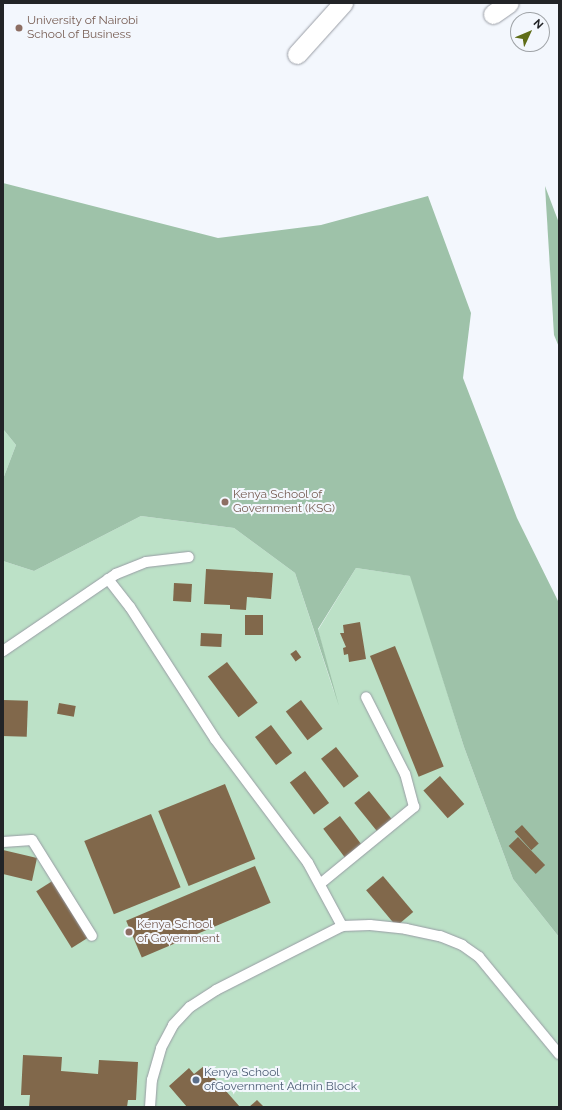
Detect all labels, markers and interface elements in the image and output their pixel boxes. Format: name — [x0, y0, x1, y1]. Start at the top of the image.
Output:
north arrow — [510, 12, 550, 52]
place label: University of Nairobi School of Business — [27, 14, 139, 42]
text: N — [531, 16, 546, 32]
marker: University of Nairobi School of Business — [14, 23, 24, 33]
place label: Kenya School of Government (KSG) — [233, 488, 335, 516]
marker: Kenya School of Government (KSG) — [220, 497, 230, 507]
place label: Kenya School of Government — [137, 918, 220, 946]
marker: Kenya School of Government — [124, 927, 134, 937]
place label: Kenya School ofGovernment Admin Block — [204, 1066, 357, 1094]
marker: Kenya School ofGovernment Admin Block — [191, 1075, 201, 1085]

